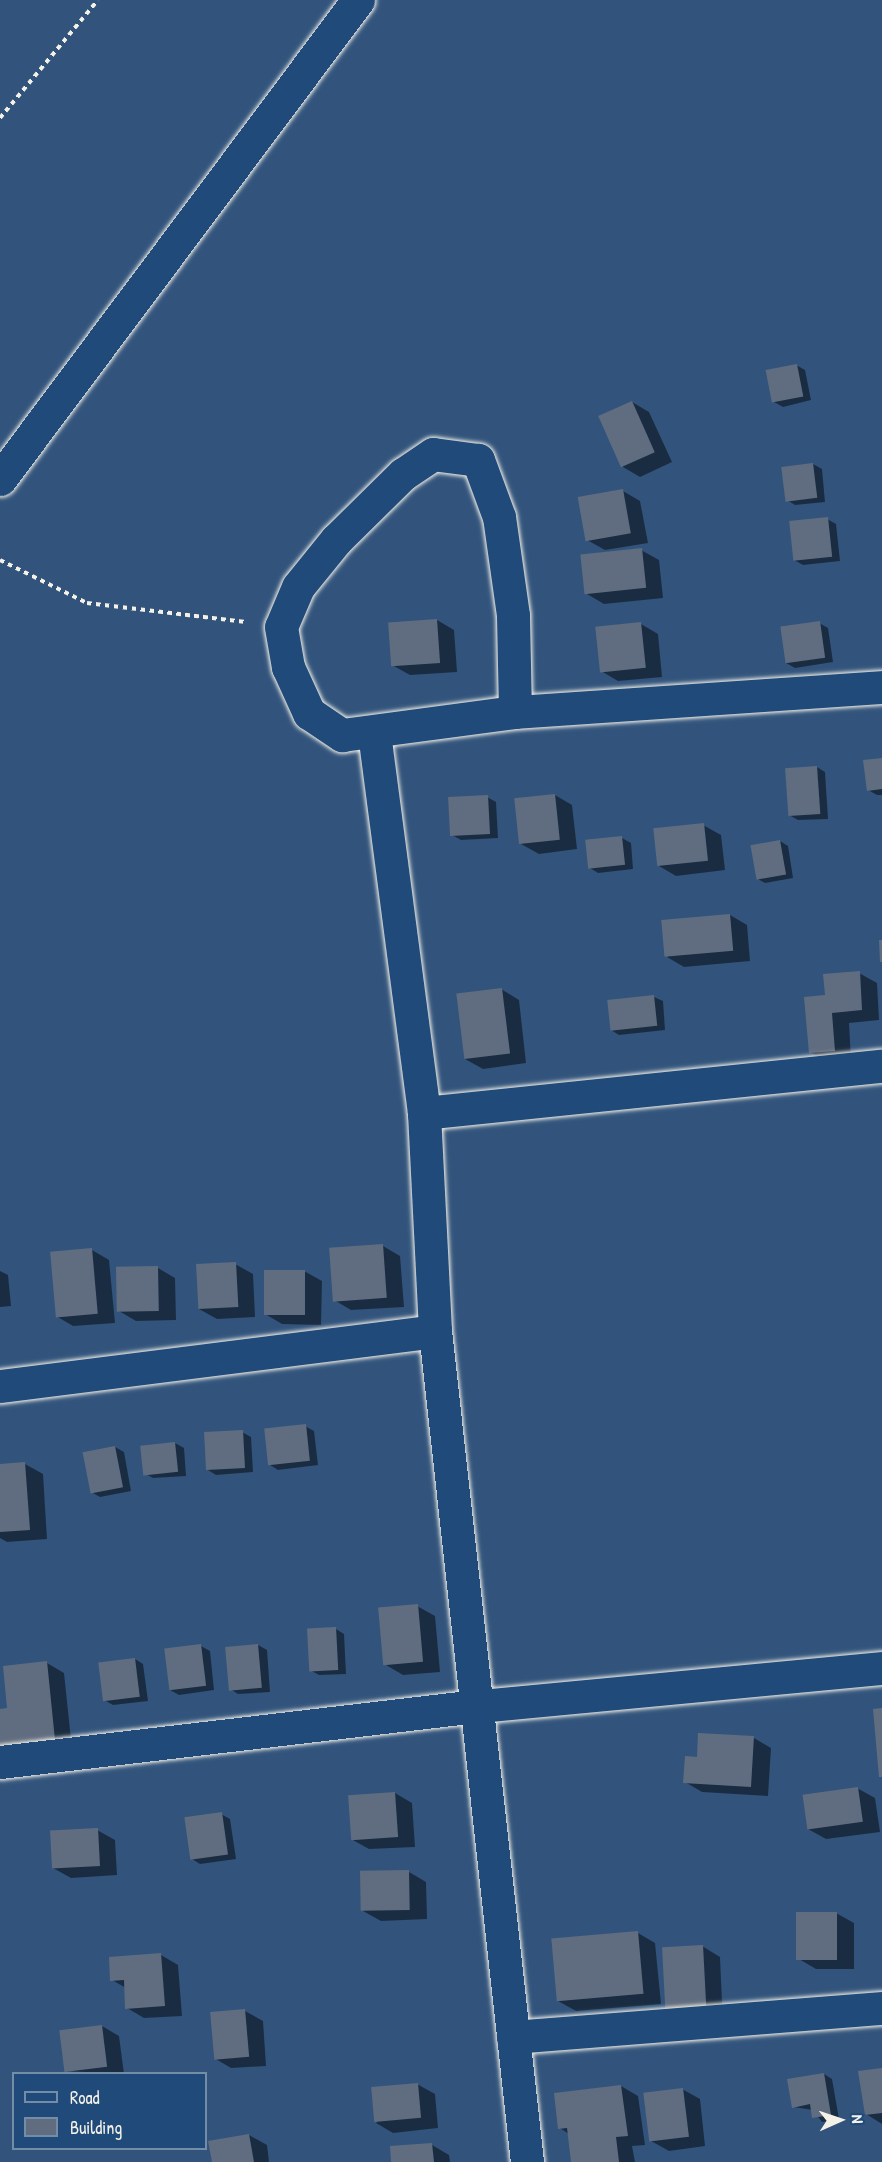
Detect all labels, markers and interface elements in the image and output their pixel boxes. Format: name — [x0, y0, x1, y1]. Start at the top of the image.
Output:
legend — [12, 2072, 207, 2150]
text: Road — [70, 2085, 100, 2110]
north arrow — [810, 2090, 870, 2150]
text: N — [847, 2114, 869, 2124]
text: Building — [70, 2115, 122, 2140]

